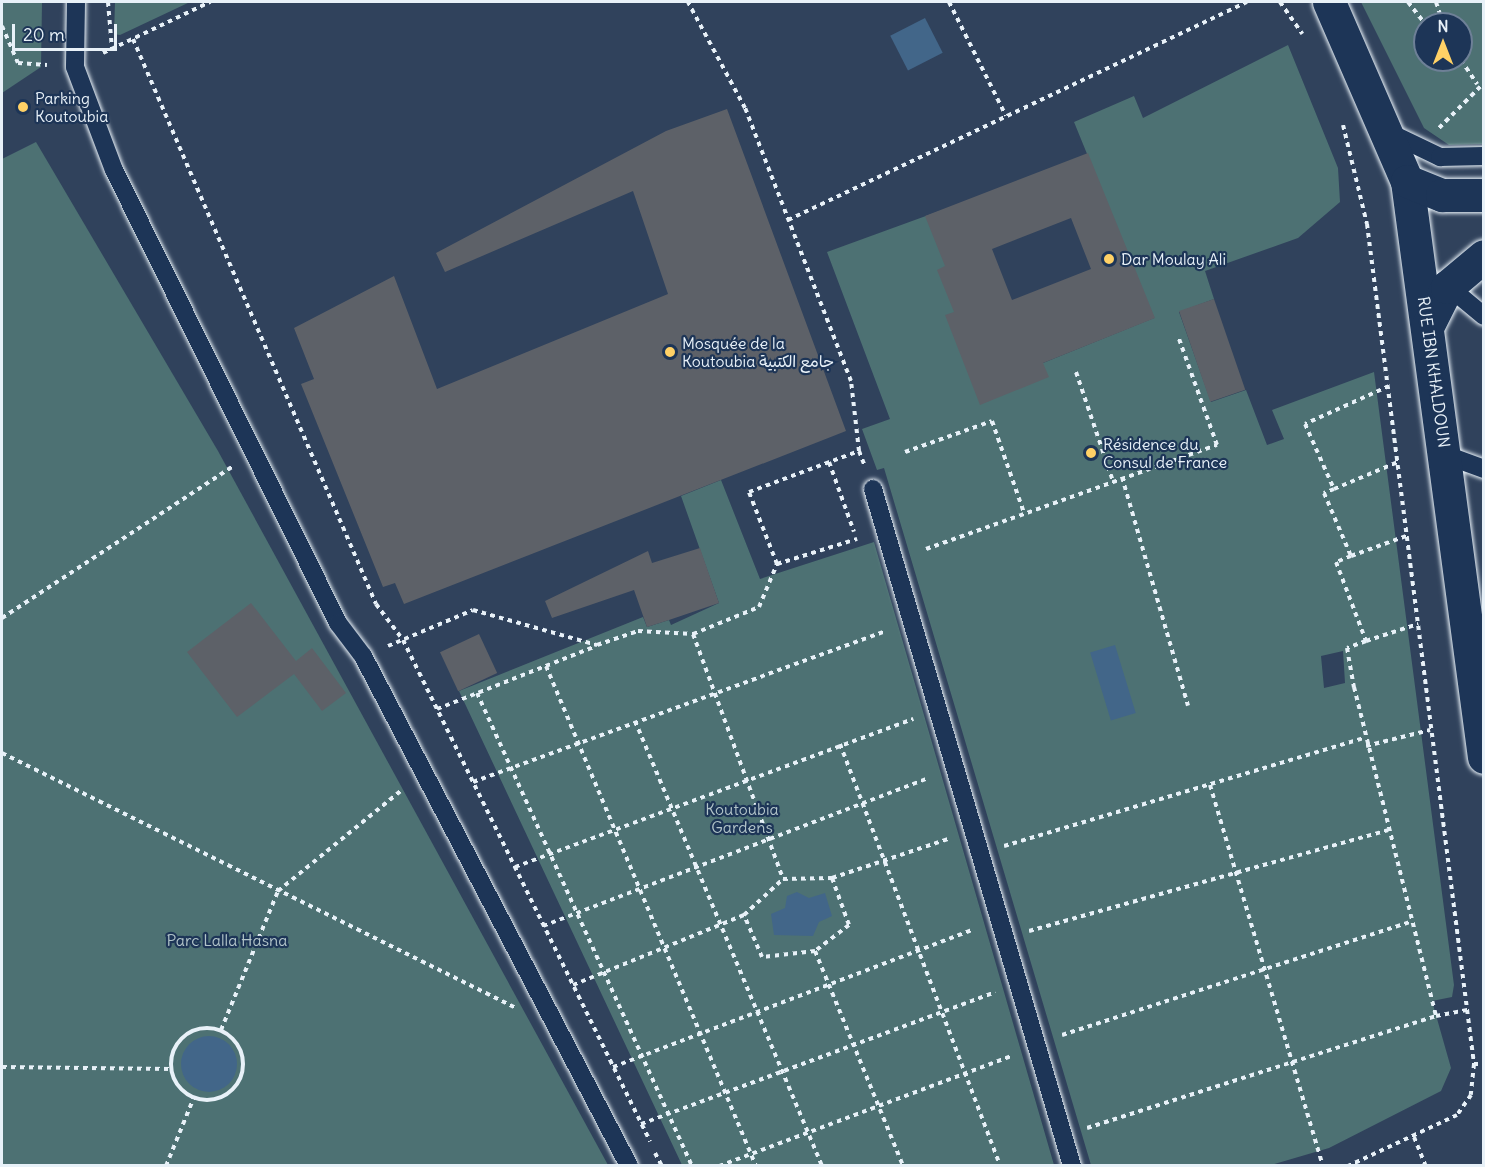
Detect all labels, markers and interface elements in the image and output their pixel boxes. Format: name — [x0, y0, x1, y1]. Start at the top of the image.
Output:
scale bar — [15, 12, 120, 50]
north arrow — [1413, 12, 1473, 72]
text: N — [1437, 16, 1449, 36]
text: 20 m — [23, 23, 65, 46]
place label: Parking Koutoubia — [35, 88, 108, 126]
marker: Parking Koutoubia — [16, 100, 30, 114]
place label: Dar Moulay Ali — [1121, 249, 1226, 269]
marker: Dar Moulay Ali — [1102, 252, 1116, 266]
street label: RUE IBN KHALDOUN — [1414, 295, 1454, 449]
place label: Mosquée de la Koutoubia جامع الكتبية — [682, 333, 834, 371]
marker: Mosquée de la Koutoubia جامع الكتبية — [663, 345, 677, 359]
place label: Résidence du Consul de France — [1103, 434, 1227, 472]
marker: Résidence du Consul de France — [1084, 446, 1098, 460]
park label: Koutoubia Gardens — [705, 799, 779, 837]
park label: Parc Lalla Hasna — [167, 930, 287, 950]

